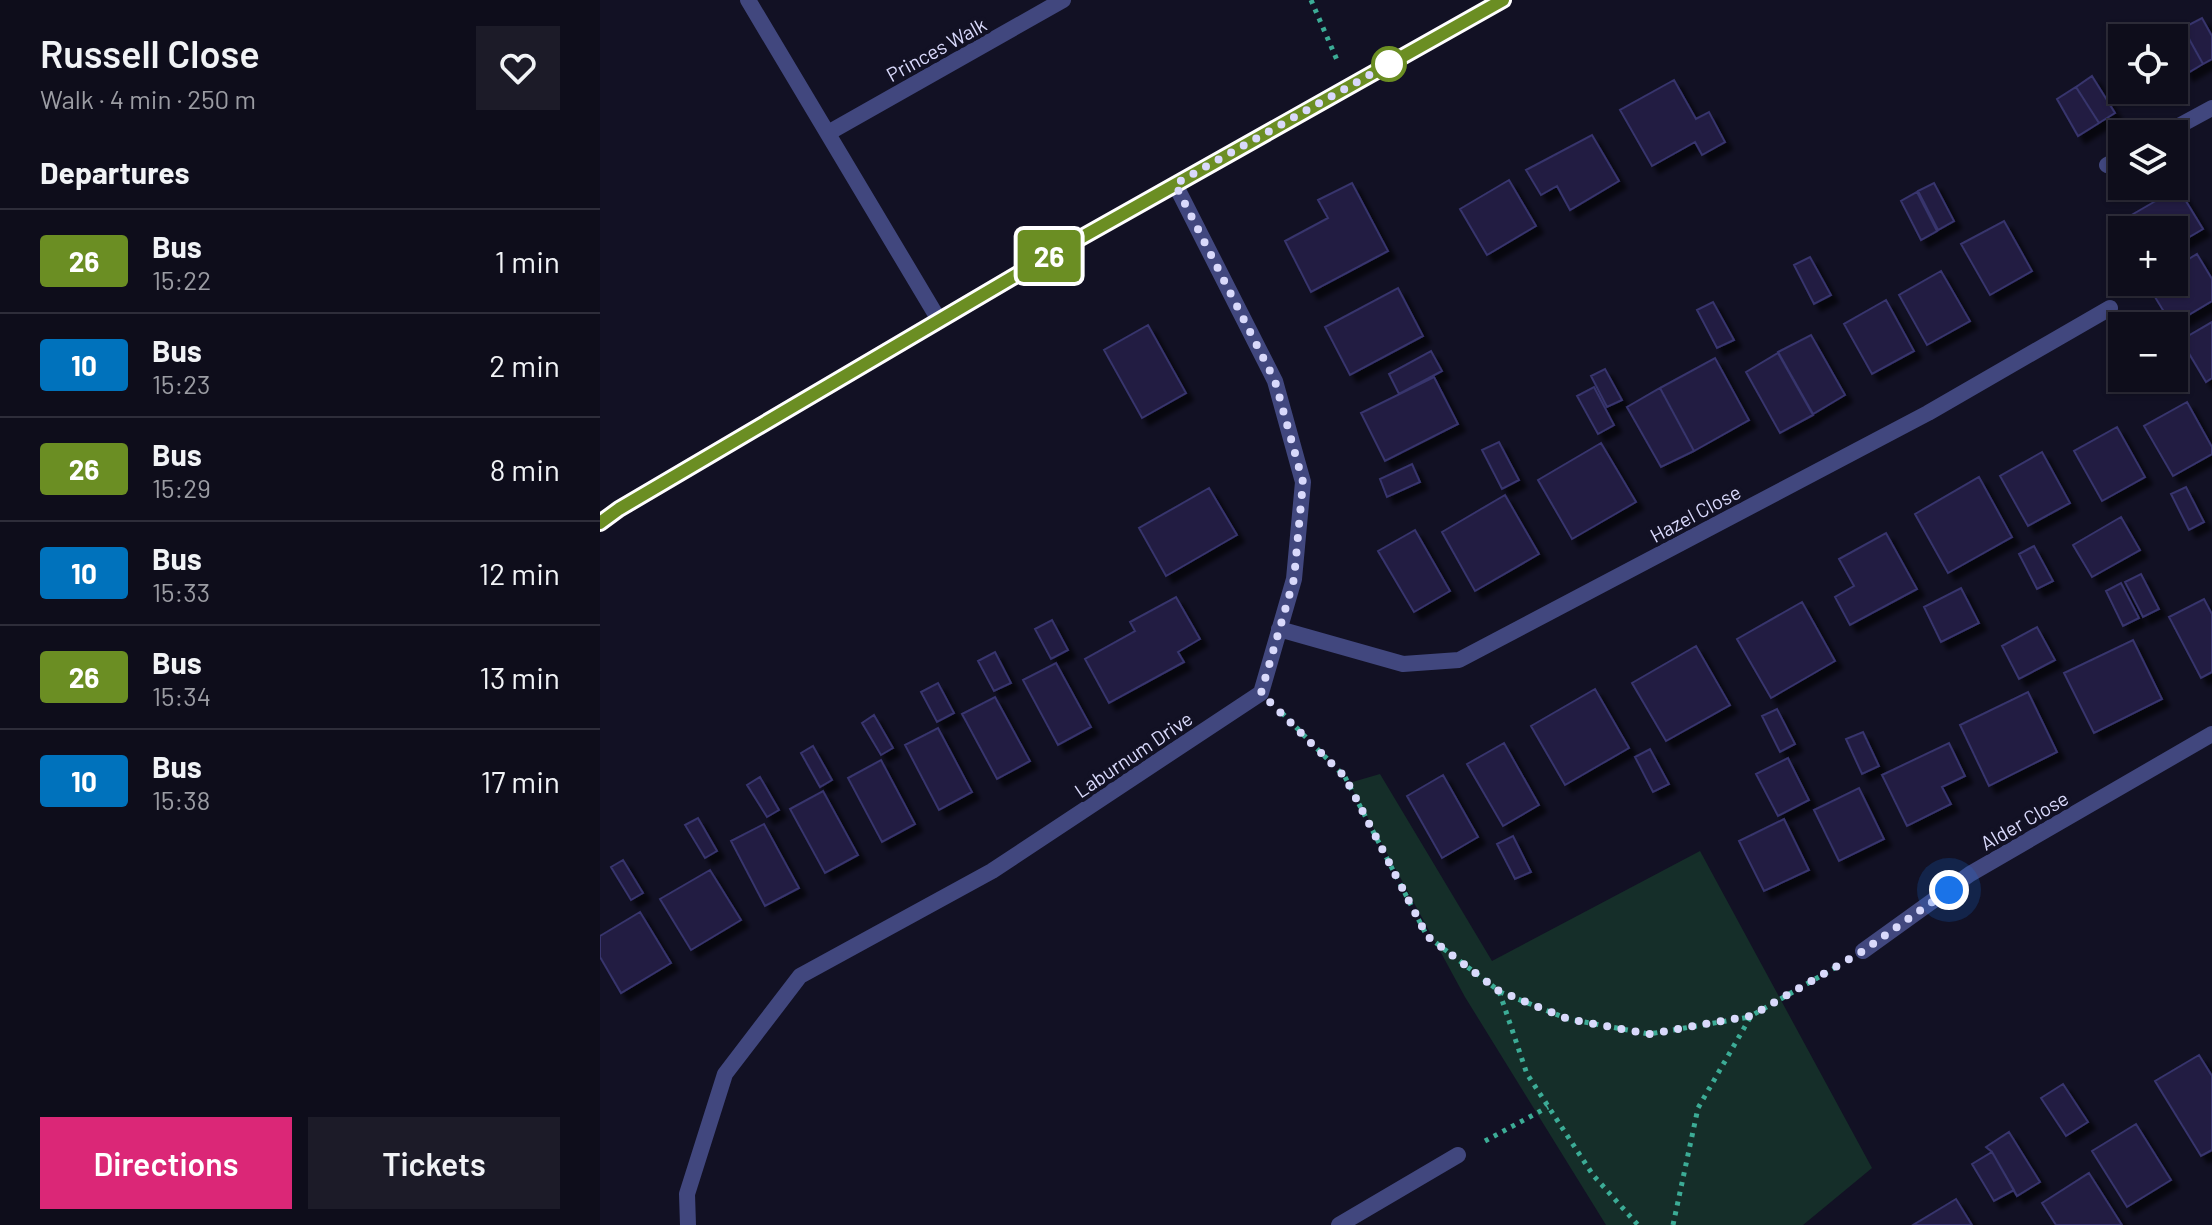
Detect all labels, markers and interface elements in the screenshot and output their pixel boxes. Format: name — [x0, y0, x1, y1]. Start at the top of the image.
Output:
street label: Princes Walk — [882, 12, 990, 86]
map controls — [2108, 24, 2188, 392]
button: locate — [2108, 24, 2188, 104]
button: heart — [476, 26, 560, 110]
text: Russell Close — [40, 30, 260, 76]
unlabelled marker — [1372, 47, 1406, 81]
text: Walk · 4 min · 250 m — [40, 83, 256, 114]
button: layers — [2108, 120, 2188, 200]
text: Departures — [40, 154, 190, 190]
button: + — [2108, 216, 2188, 296]
text: Bus — [152, 228, 202, 264]
line badge: 26 — [1013, 230, 1085, 282]
text: 26 — [1034, 239, 1064, 273]
text: 1 min — [495, 243, 560, 279]
text: 26 — [69, 244, 99, 278]
text: 15:22 — [152, 264, 211, 295]
button: − — [2108, 312, 2188, 392]
text: Bus — [152, 332, 202, 368]
text: 2 min — [489, 347, 560, 383]
text: 10 — [71, 348, 97, 382]
text: 15:23 — [152, 368, 210, 399]
text: Bus — [152, 436, 202, 472]
text: 8 min — [490, 451, 560, 487]
text: 26 — [69, 452, 99, 486]
text: 15:29 — [152, 472, 211, 503]
street label: Hazel Close — [1645, 479, 1745, 547]
text: Bus — [152, 540, 202, 576]
text: 12 min — [479, 555, 560, 591]
text: 10 — [71, 556, 97, 590]
text: 15:33 — [152, 576, 210, 607]
text: Bus — [152, 644, 202, 680]
text: 13 min — [479, 659, 560, 695]
text: 26 — [69, 660, 99, 694]
text: 15:34 — [152, 680, 211, 711]
street label: Laburnum Drive — [1069, 706, 1197, 802]
text: Bus — [152, 748, 202, 784]
text: 17 min — [481, 763, 560, 799]
text: 10 — [71, 764, 97, 798]
text: 15:38 — [152, 784, 210, 815]
street label: Alder Close — [1976, 785, 2072, 855]
your location — [1929, 870, 1969, 910]
button: Directions — [40, 1117, 292, 1209]
button: Tickets — [308, 1117, 560, 1209]

